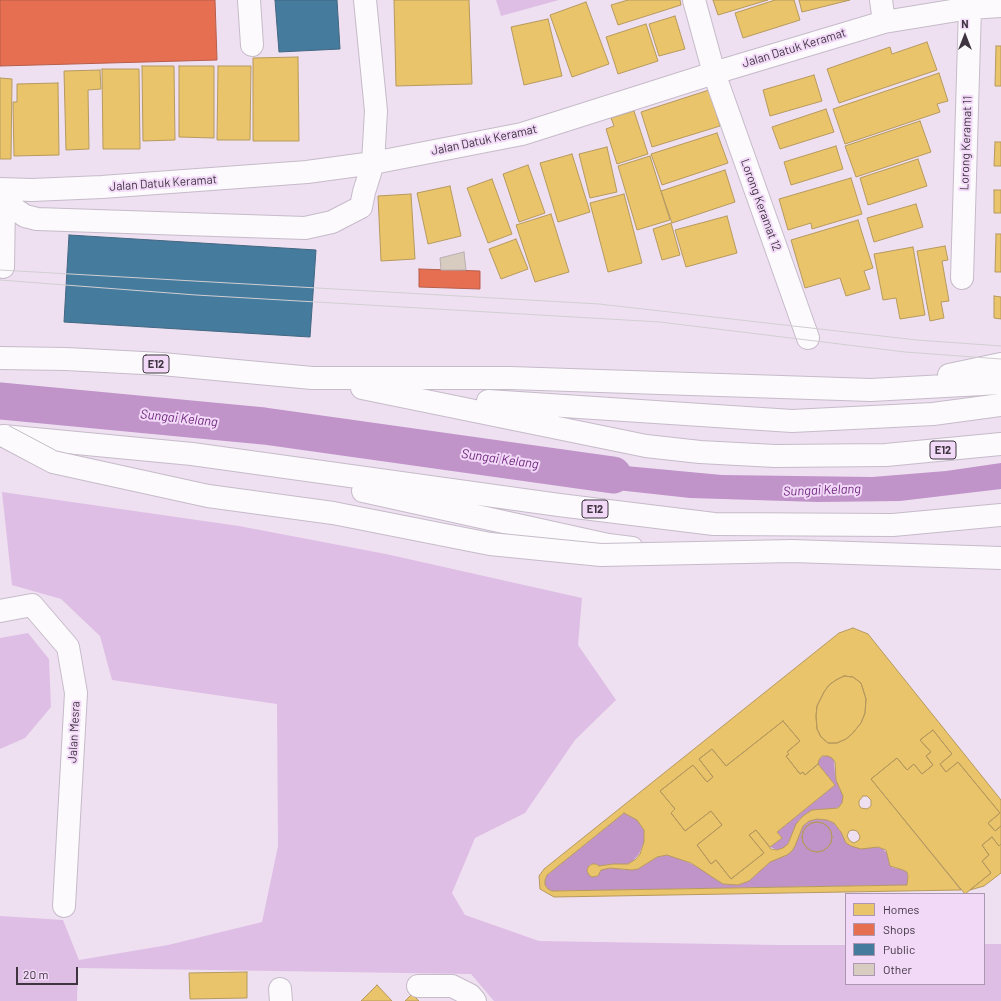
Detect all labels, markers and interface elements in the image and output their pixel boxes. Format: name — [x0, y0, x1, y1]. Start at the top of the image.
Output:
north arrow — [945, 16, 985, 56]
text: N — [961, 17, 969, 30]
street label: Jalan Datuk Keramat — [740, 25, 848, 71]
street label: Lorong Keramat 11 — [957, 95, 975, 191]
street label: Jalan Datuk Keramat — [430, 122, 538, 158]
street label: Lorong Keramat 12 — [738, 157, 784, 253]
street label: Jalan Datuk Keramat — [109, 172, 217, 194]
road number: E12 — [143, 355, 169, 373]
water label: Sungai Kelang — [139, 406, 219, 430]
road number: E12 — [930, 441, 956, 459]
water label: Sungai Kelang — [460, 446, 540, 472]
water label: Sungai Kelang — [783, 481, 861, 499]
road number: E12 — [582, 500, 608, 518]
street label: Jalan Mesra — [65, 701, 83, 763]
legend — [845, 893, 985, 985]
text: Homes — [883, 902, 919, 916]
text: Shops — [883, 922, 915, 936]
text: Public — [883, 942, 915, 956]
scale bar — [18, 959, 80, 985]
text: Other — [883, 962, 912, 976]
text: 20 m — [23, 967, 49, 981]

